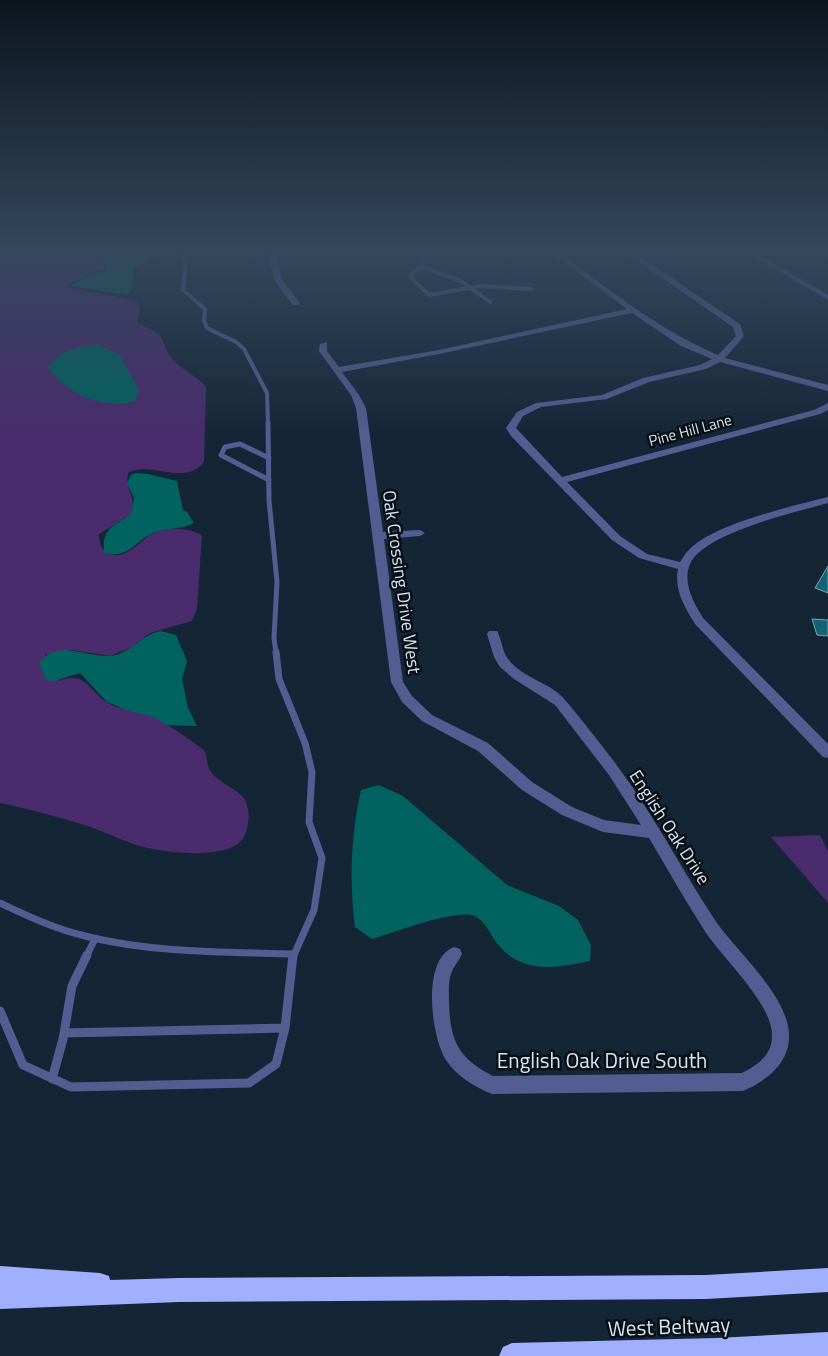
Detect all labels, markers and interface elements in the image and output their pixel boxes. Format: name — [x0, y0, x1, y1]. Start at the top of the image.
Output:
street label: Pine Hill Lane — [646, 408, 734, 452]
street label: Oak Crossing Drive West — [376, 489, 428, 676]
street label: English Oak Drive — [623, 764, 717, 890]
street label: English Oak Drive South — [497, 1044, 707, 1076]
street label: West Beltway — [607, 1308, 731, 1344]

